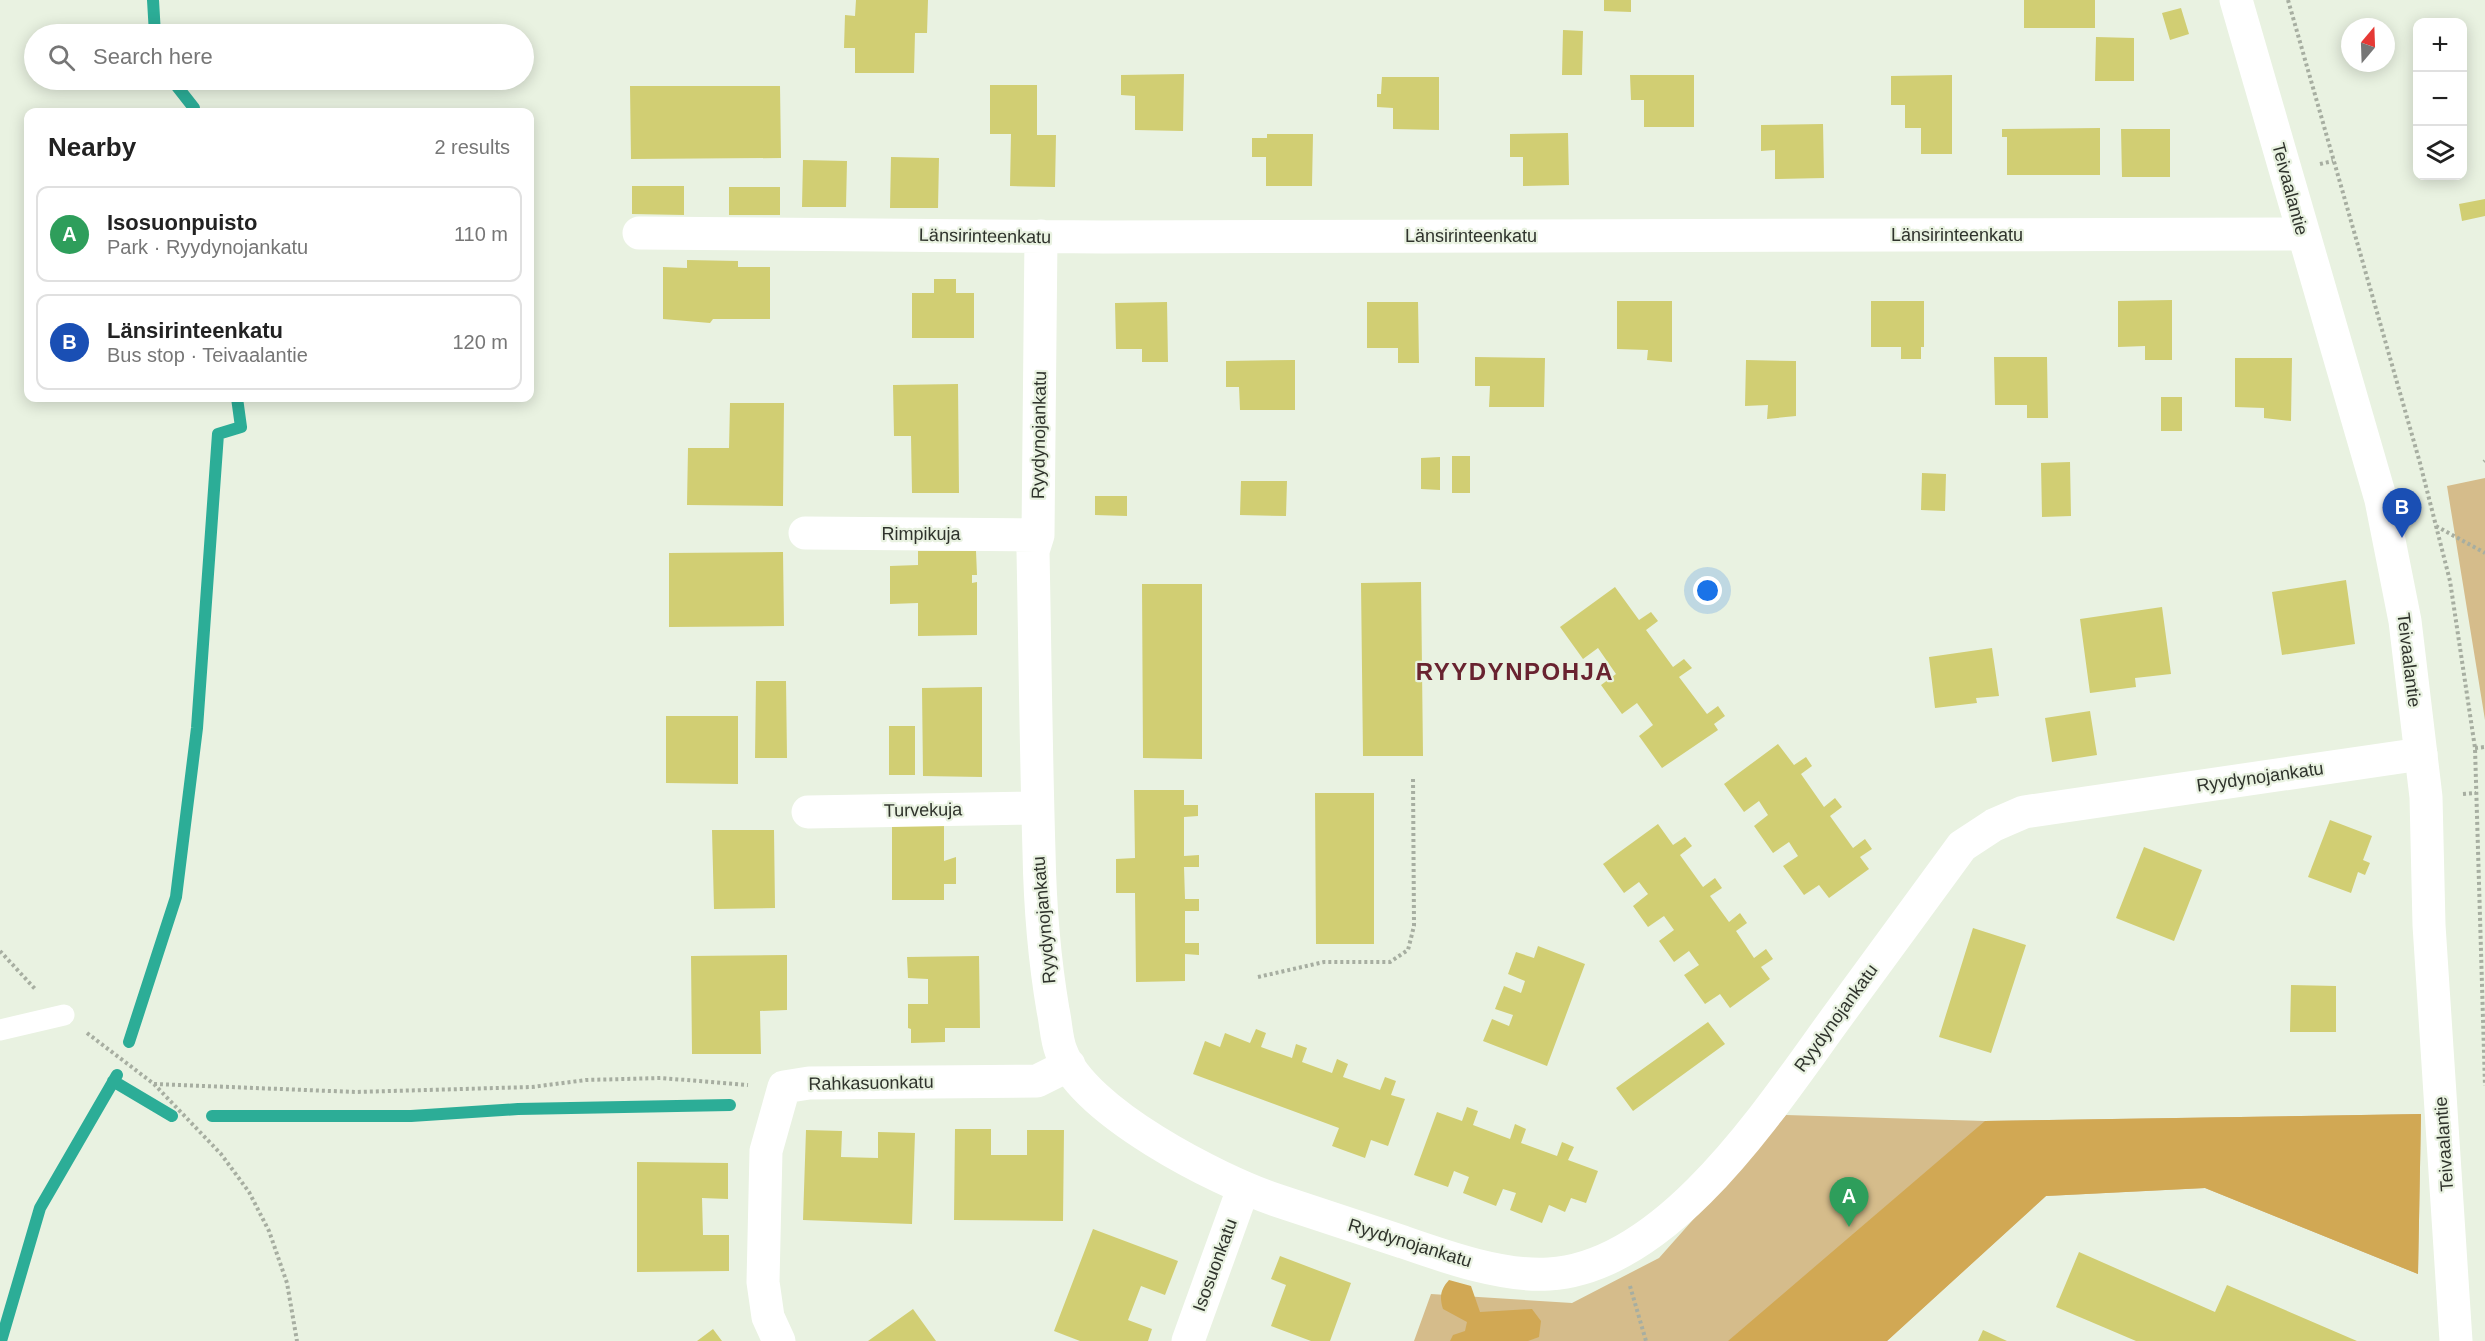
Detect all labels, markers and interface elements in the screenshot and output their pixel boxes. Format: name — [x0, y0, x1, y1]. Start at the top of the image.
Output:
north arrow — [2341, 18, 2395, 72]
map controls — [2413, 18, 2467, 180]
button: + — [2413, 18, 2467, 72]
search box — [24, 24, 534, 90]
icon: search — [45, 41, 78, 74]
text: Search here — [93, 44, 213, 69]
button: − — [2413, 72, 2467, 126]
button: layers — [2413, 126, 2467, 180]
text: Nearby — [48, 132, 136, 162]
text: 2 results — [434, 136, 510, 158]
street label: Teivaalantie — [2268, 141, 2312, 237]
text: Isosuonpuisto — [107, 210, 257, 235]
text: A — [62, 223, 77, 245]
text: 110 m — [454, 223, 508, 245]
street label: Länsirinteenkatu — [919, 225, 1051, 247]
street label: Länsirinteenkatu — [1891, 225, 2023, 245]
street label: Länsirinteenkatu — [1405, 226, 1537, 246]
text: Park · Ryydynojankatu — [107, 236, 308, 258]
text: Länsirinteenkatu — [107, 318, 283, 343]
text: B — [62, 331, 77, 353]
text: 120 m — [452, 331, 508, 353]
text: Bus stop · Teivaalantie — [107, 344, 308, 366]
street label: Ryydynojankatu — [1028, 371, 1050, 499]
pin: B — [2382, 488, 2422, 538]
street label: Rimpikuja — [881, 524, 961, 544]
your location — [1693, 576, 1722, 605]
street label: Teivaalantie — [2393, 612, 2425, 708]
district label: RYYDYNPOHJA — [1416, 658, 1614, 685]
street label: Ryydynojankatu — [2195, 758, 2325, 796]
street label: Turvekuja — [884, 799, 963, 821]
street label: Ryydynojankatu — [1028, 855, 1060, 985]
street label: Ryydynojankatu — [1790, 960, 1882, 1076]
street label: Rahkasuonkatu — [808, 1072, 934, 1094]
street label: Teivaalantie — [2431, 1096, 2457, 1192]
pin: A — [1830, 1178, 1868, 1227]
street label: Ryydynojankatu — [1346, 1215, 1474, 1271]
street label: Isosuonkatu — [1189, 1216, 1241, 1314]

